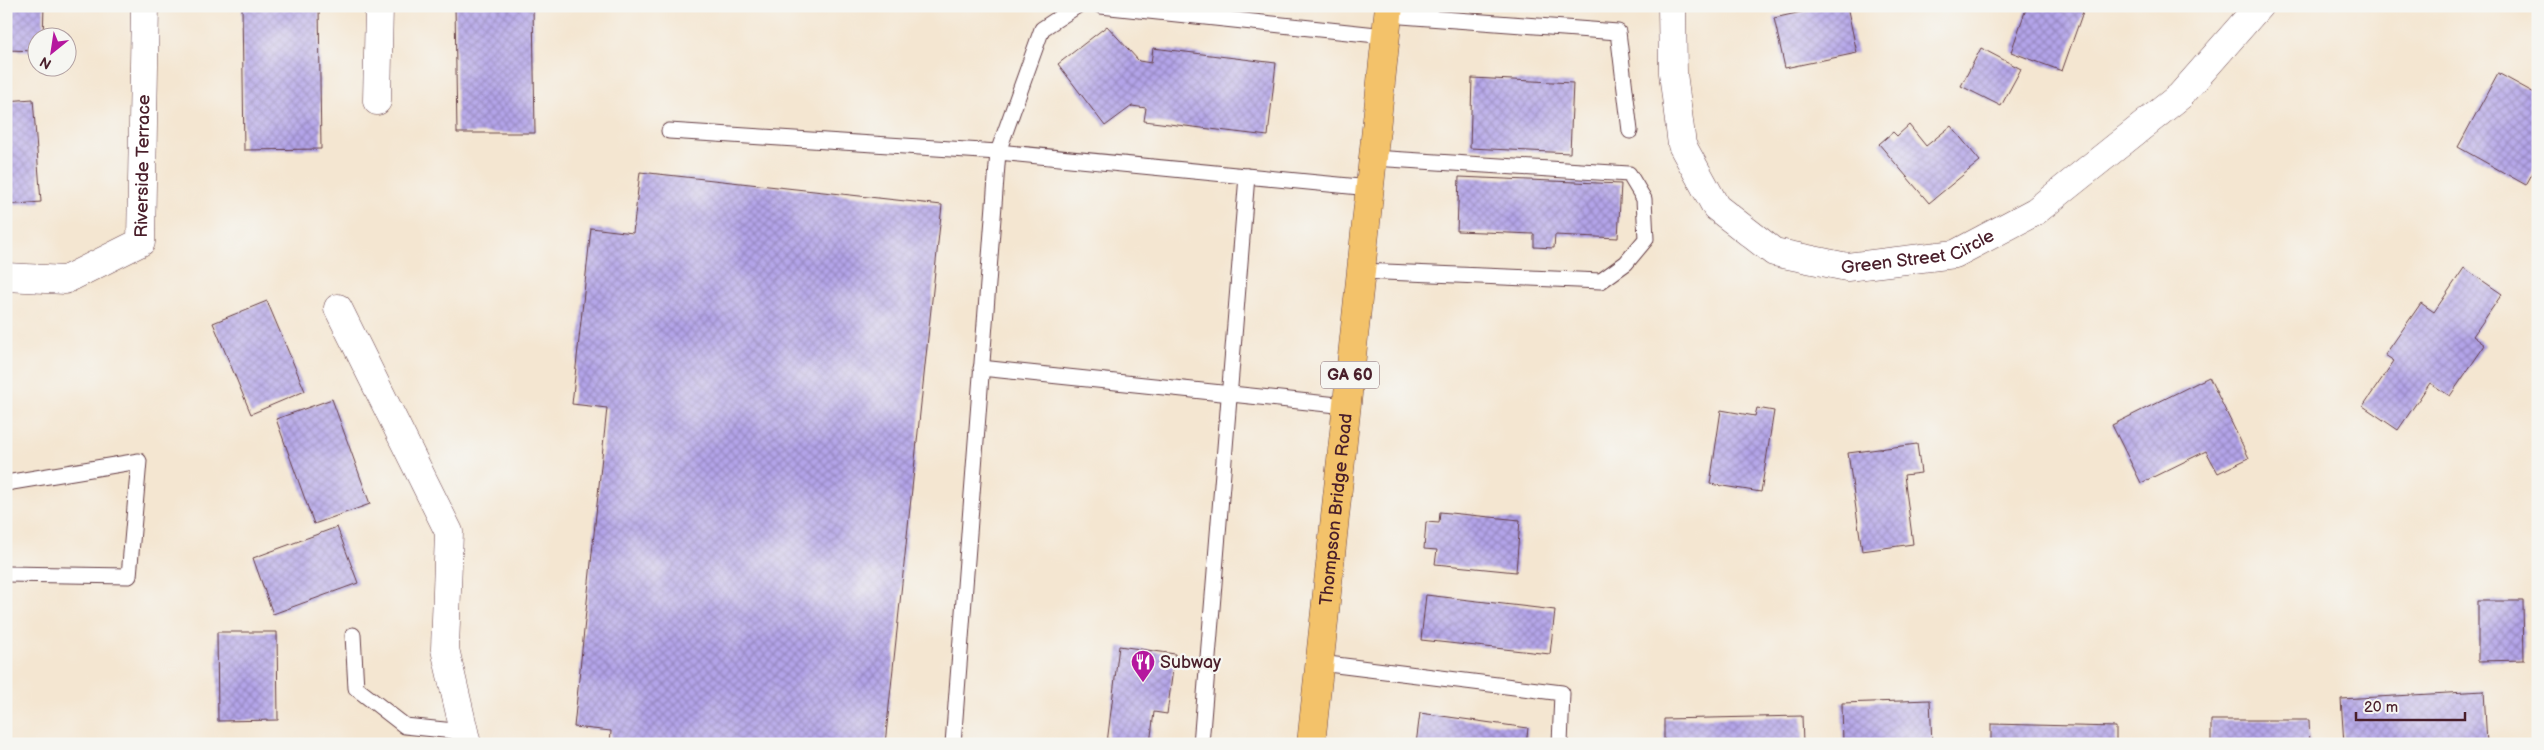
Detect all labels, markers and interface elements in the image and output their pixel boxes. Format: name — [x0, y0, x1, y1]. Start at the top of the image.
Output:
north arrow — [28, 28, 78, 78]
text: N — [37, 53, 55, 73]
street label: Riverside Terrace — [131, 94, 154, 238]
street label: Green Street Circle — [1840, 225, 1998, 278]
road number: GA 60 — [1321, 362, 1379, 388]
street label: Thompson Bridge Road — [1315, 412, 1356, 606]
restaurant icon: Subway — [1130, 649, 1156, 683]
place label: Subway — [1160, 652, 1222, 673]
scale bar — [2356, 690, 2465, 722]
text: 20 m — [2364, 698, 2398, 717]

